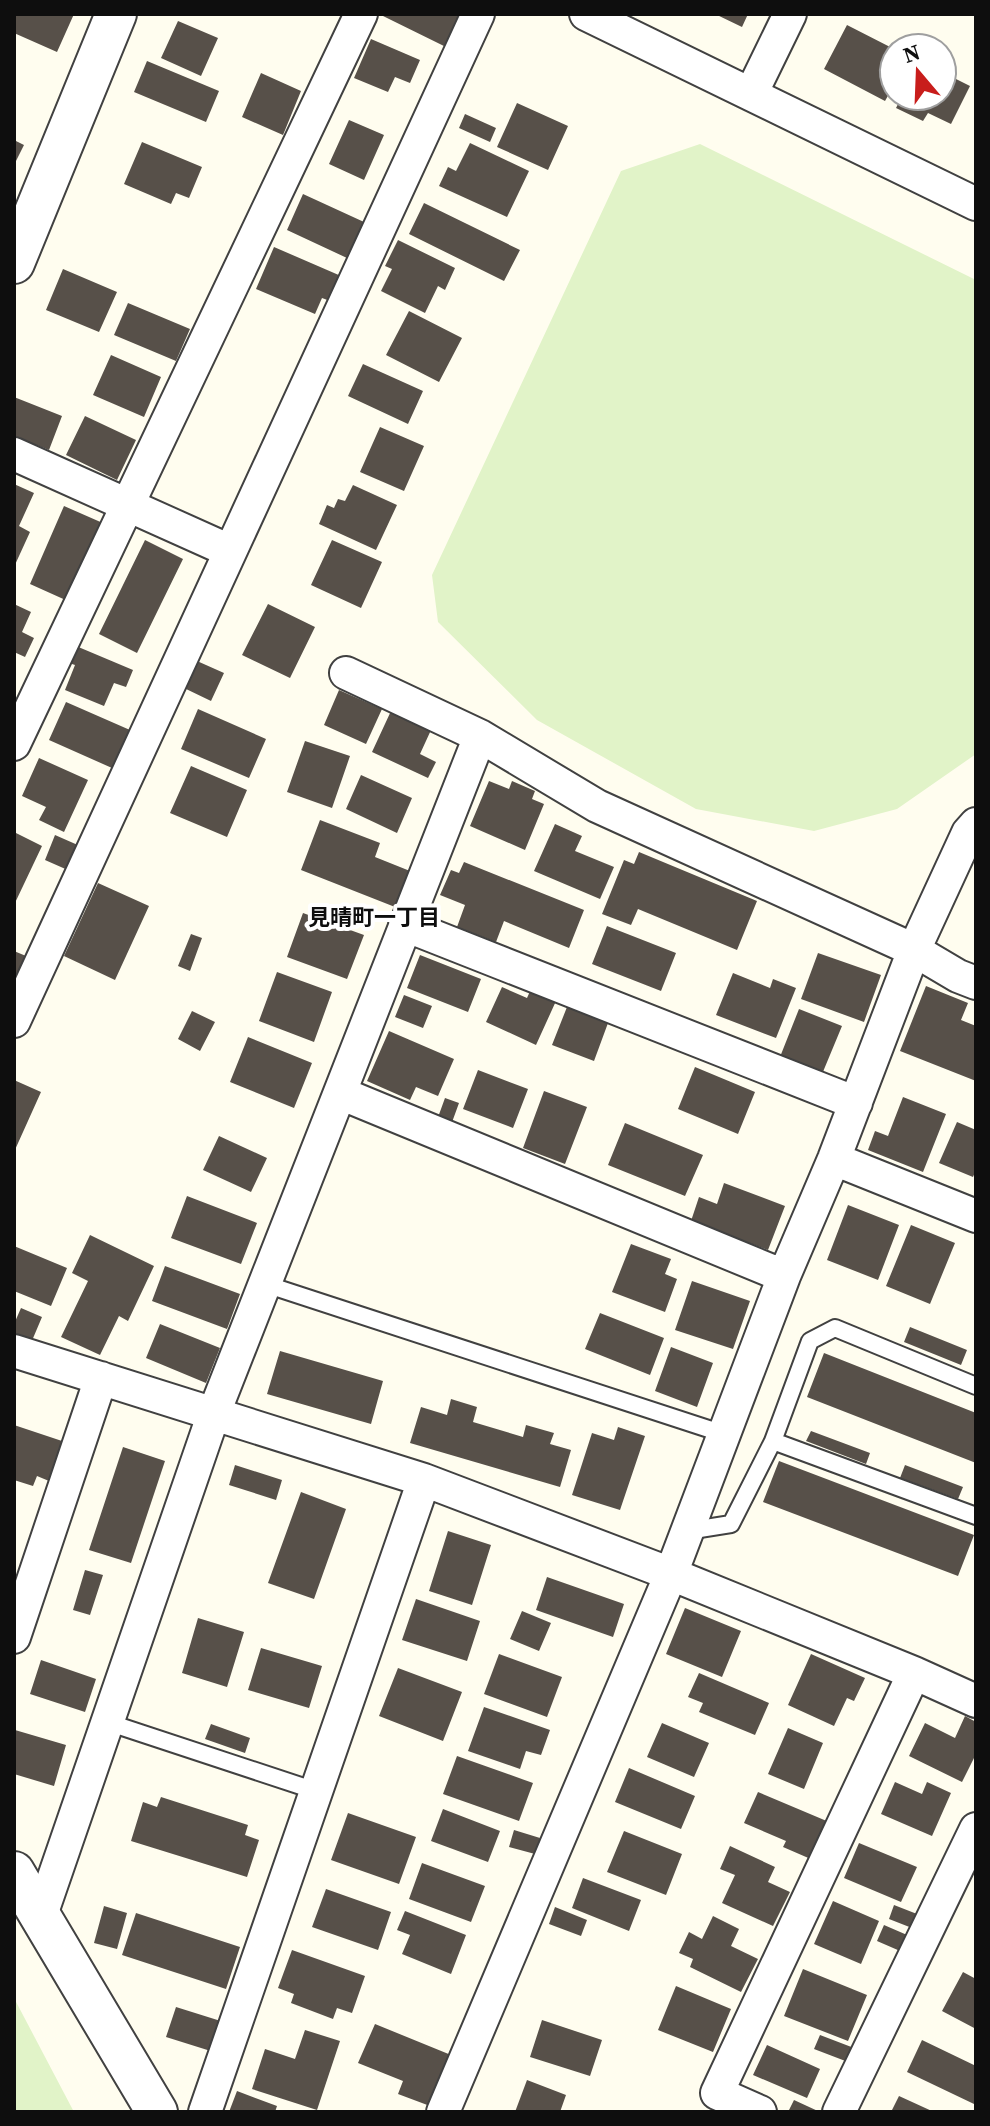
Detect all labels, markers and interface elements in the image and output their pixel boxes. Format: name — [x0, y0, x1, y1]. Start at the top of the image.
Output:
north arrow — [878, 32, 958, 112]
text: N — [899, 36, 924, 70]
district label: 見晴町一丁目 — [308, 902, 440, 932]

